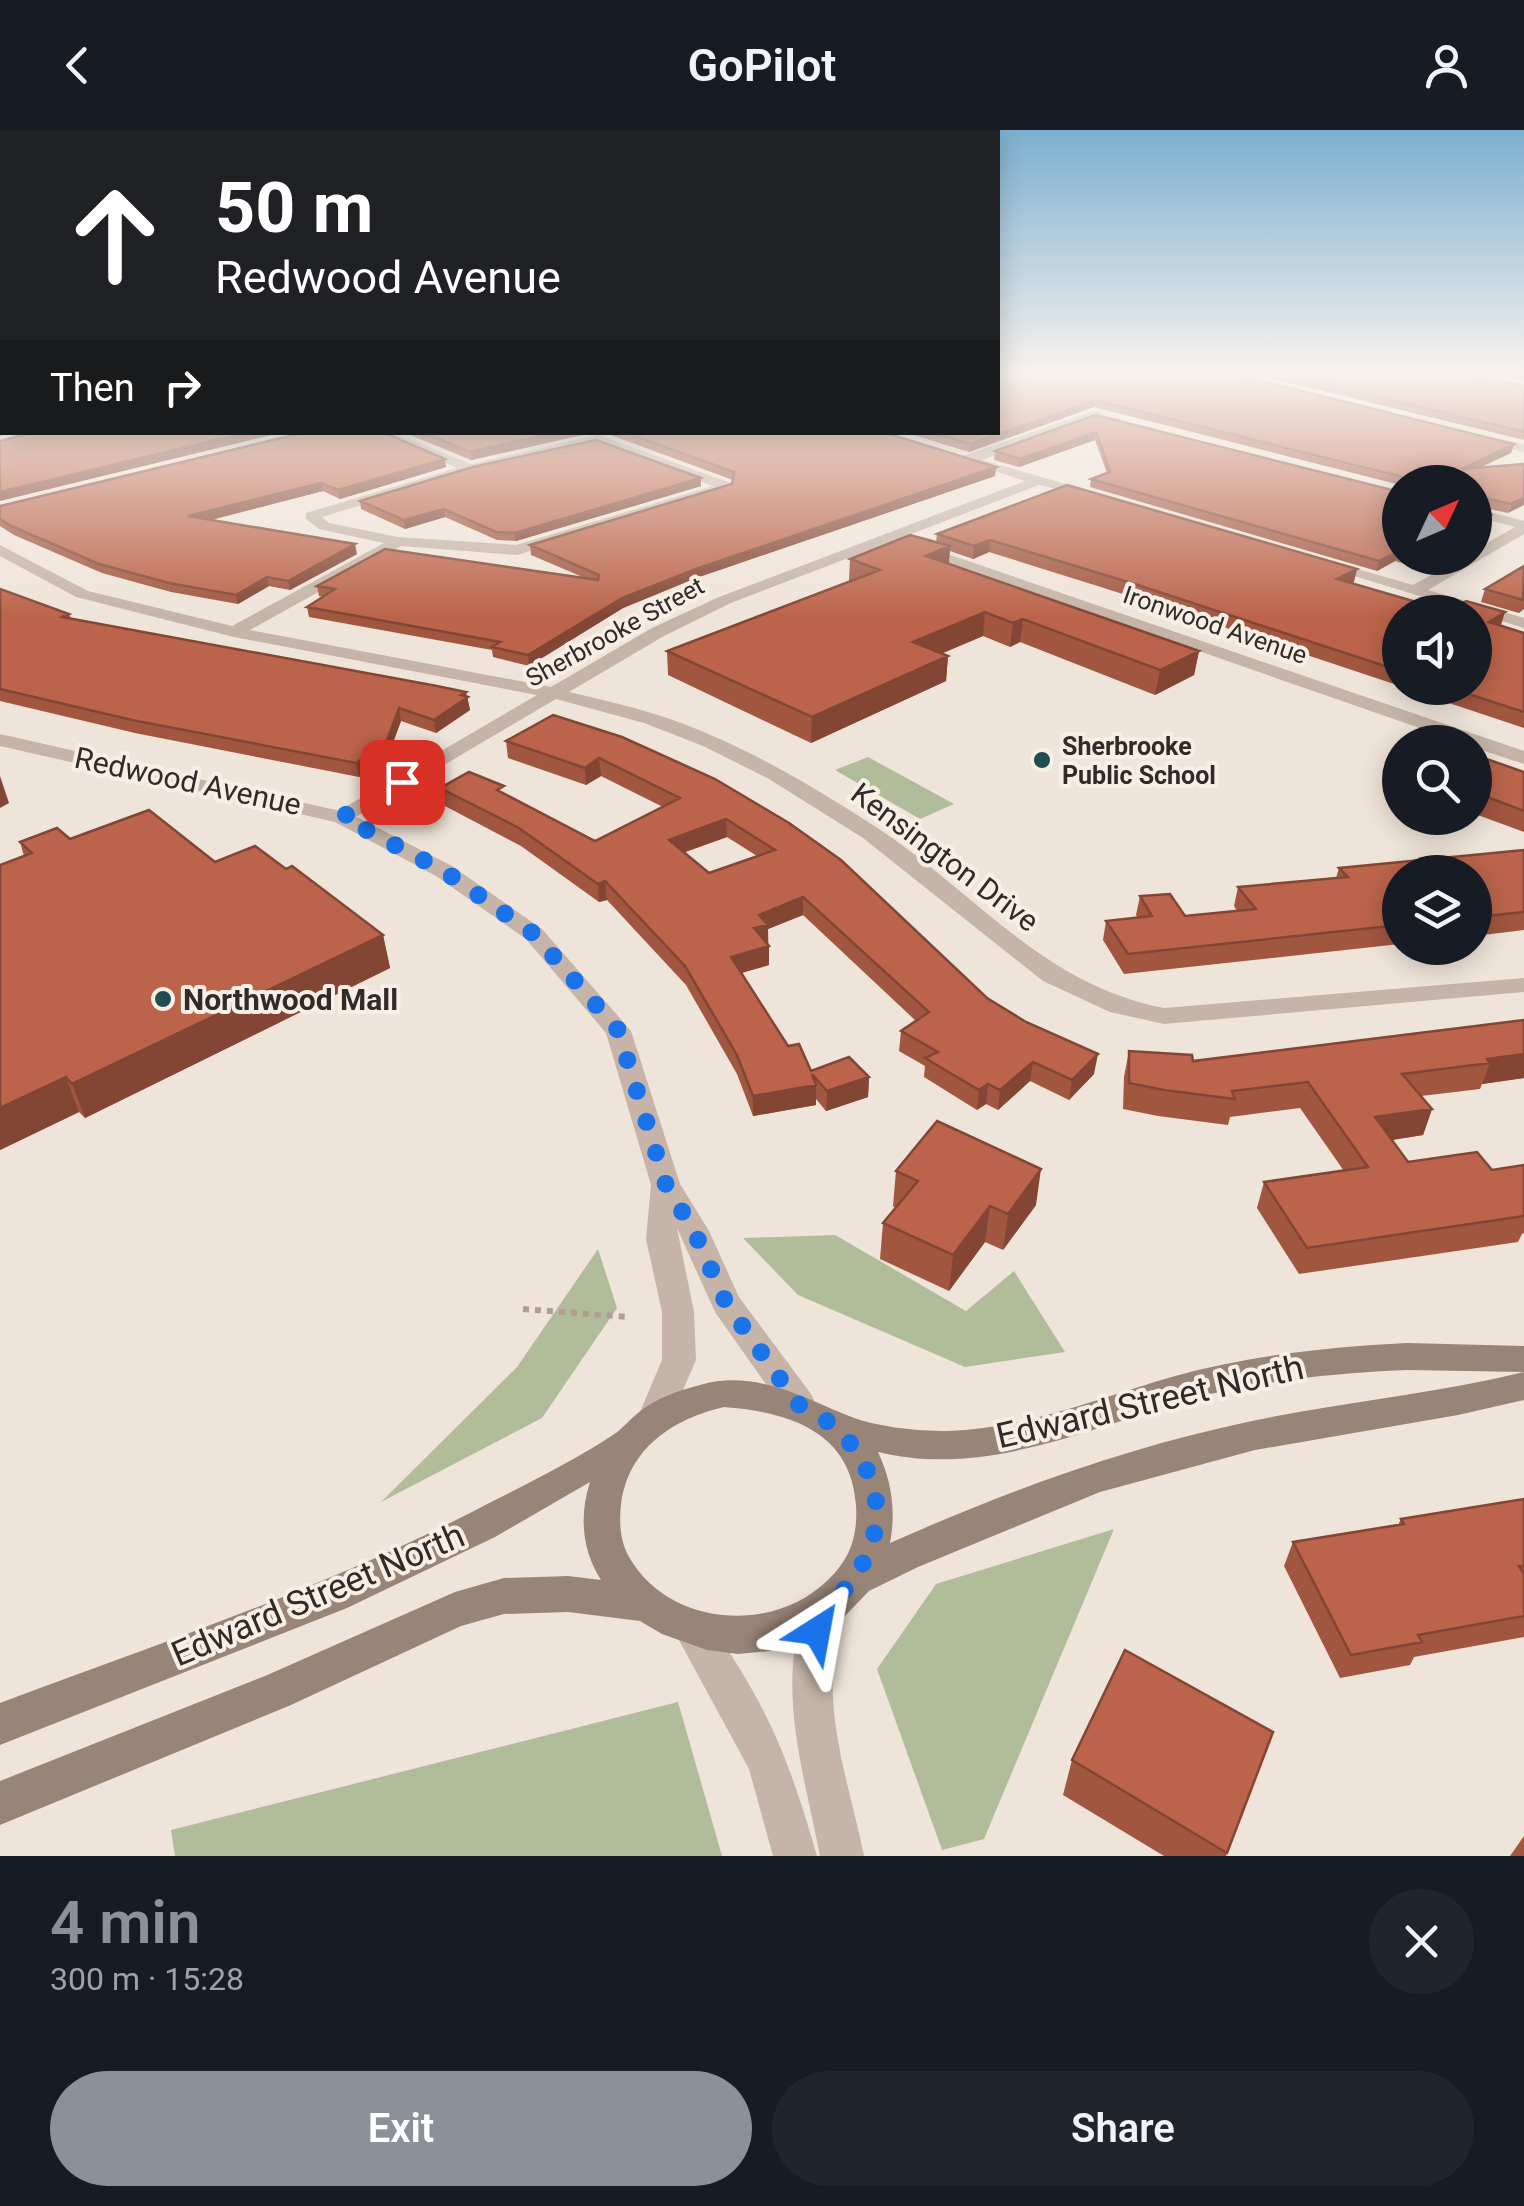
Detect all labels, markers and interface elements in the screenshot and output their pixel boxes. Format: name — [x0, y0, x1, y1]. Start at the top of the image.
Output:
icon: back — [50, 38, 105, 93]
icon: person — [1419, 38, 1474, 93]
text: GoPilot — [688, 39, 836, 92]
text: 50 m — [215, 167, 373, 249]
icon: ahead — [50, 170, 180, 300]
text: Redwood Avenue — [215, 251, 561, 304]
icon: right — [155, 360, 210, 415]
text: Then — [50, 366, 135, 410]
north arrow — [1382, 465, 1492, 575]
map controls — [1382, 465, 1492, 965]
street label: Sherbrooke Street — [521, 571, 709, 693]
street label: Ironwood Avenue — [1119, 580, 1311, 670]
button: sound — [1382, 595, 1492, 705]
button: search — [1382, 725, 1492, 835]
place label: Sherbrooke Public School — [1062, 732, 1216, 790]
street label: Redwood Avenue — [72, 740, 304, 822]
pin — [360, 740, 445, 825]
marker: Sherbrooke Public School — [1031, 749, 1053, 771]
icon: arrive — [375, 755, 430, 810]
street label: Kensington Drive — [845, 775, 1045, 939]
button: layers — [1382, 855, 1492, 965]
place label: Northwood Mall — [183, 982, 398, 1017]
marker: Northwood Mall — [152, 988, 174, 1010]
street label: Edward Street North — [992, 1347, 1308, 1457]
street label: Edward Street North — [165, 1515, 471, 1675]
position arrow — [765, 1579, 869, 1683]
text: 4 min — [50, 1887, 200, 1958]
button: close — [1369, 1889, 1474, 1994]
text: 300 m · 15:28 — [50, 1960, 244, 1998]
button: Exit — [50, 2071, 752, 2186]
button: Share — [772, 2071, 1474, 2186]

